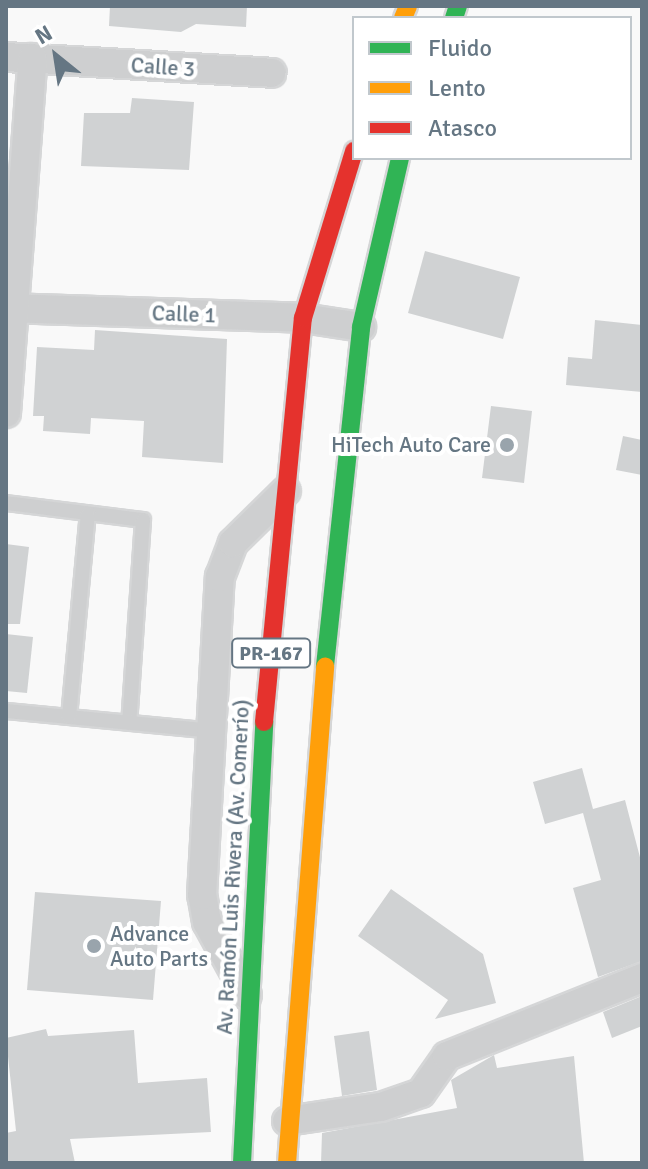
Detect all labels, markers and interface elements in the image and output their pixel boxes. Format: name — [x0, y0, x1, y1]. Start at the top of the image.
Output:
north arrow — [16, 16, 96, 96]
legend — [352, 16, 632, 160]
text: N — [30, 19, 57, 50]
text: Fluido — [428, 33, 492, 63]
street label: Calle 3 — [130, 52, 196, 82]
text: Lento — [428, 73, 486, 103]
text: Atasco — [428, 113, 497, 143]
street label: Calle 1 — [151, 300, 217, 328]
place label: HiTech Auto Care — [331, 432, 491, 458]
marker: HiTech Auto Care — [498, 436, 516, 454]
road number: PR-167 — [231, 637, 311, 669]
street label: Av. Ramón Luis Rivera (Av. Comerío) — [211, 699, 255, 1035]
place label: Advance Auto Parts — [110, 920, 208, 972]
marker: Advance Auto Parts — [85, 937, 103, 955]

